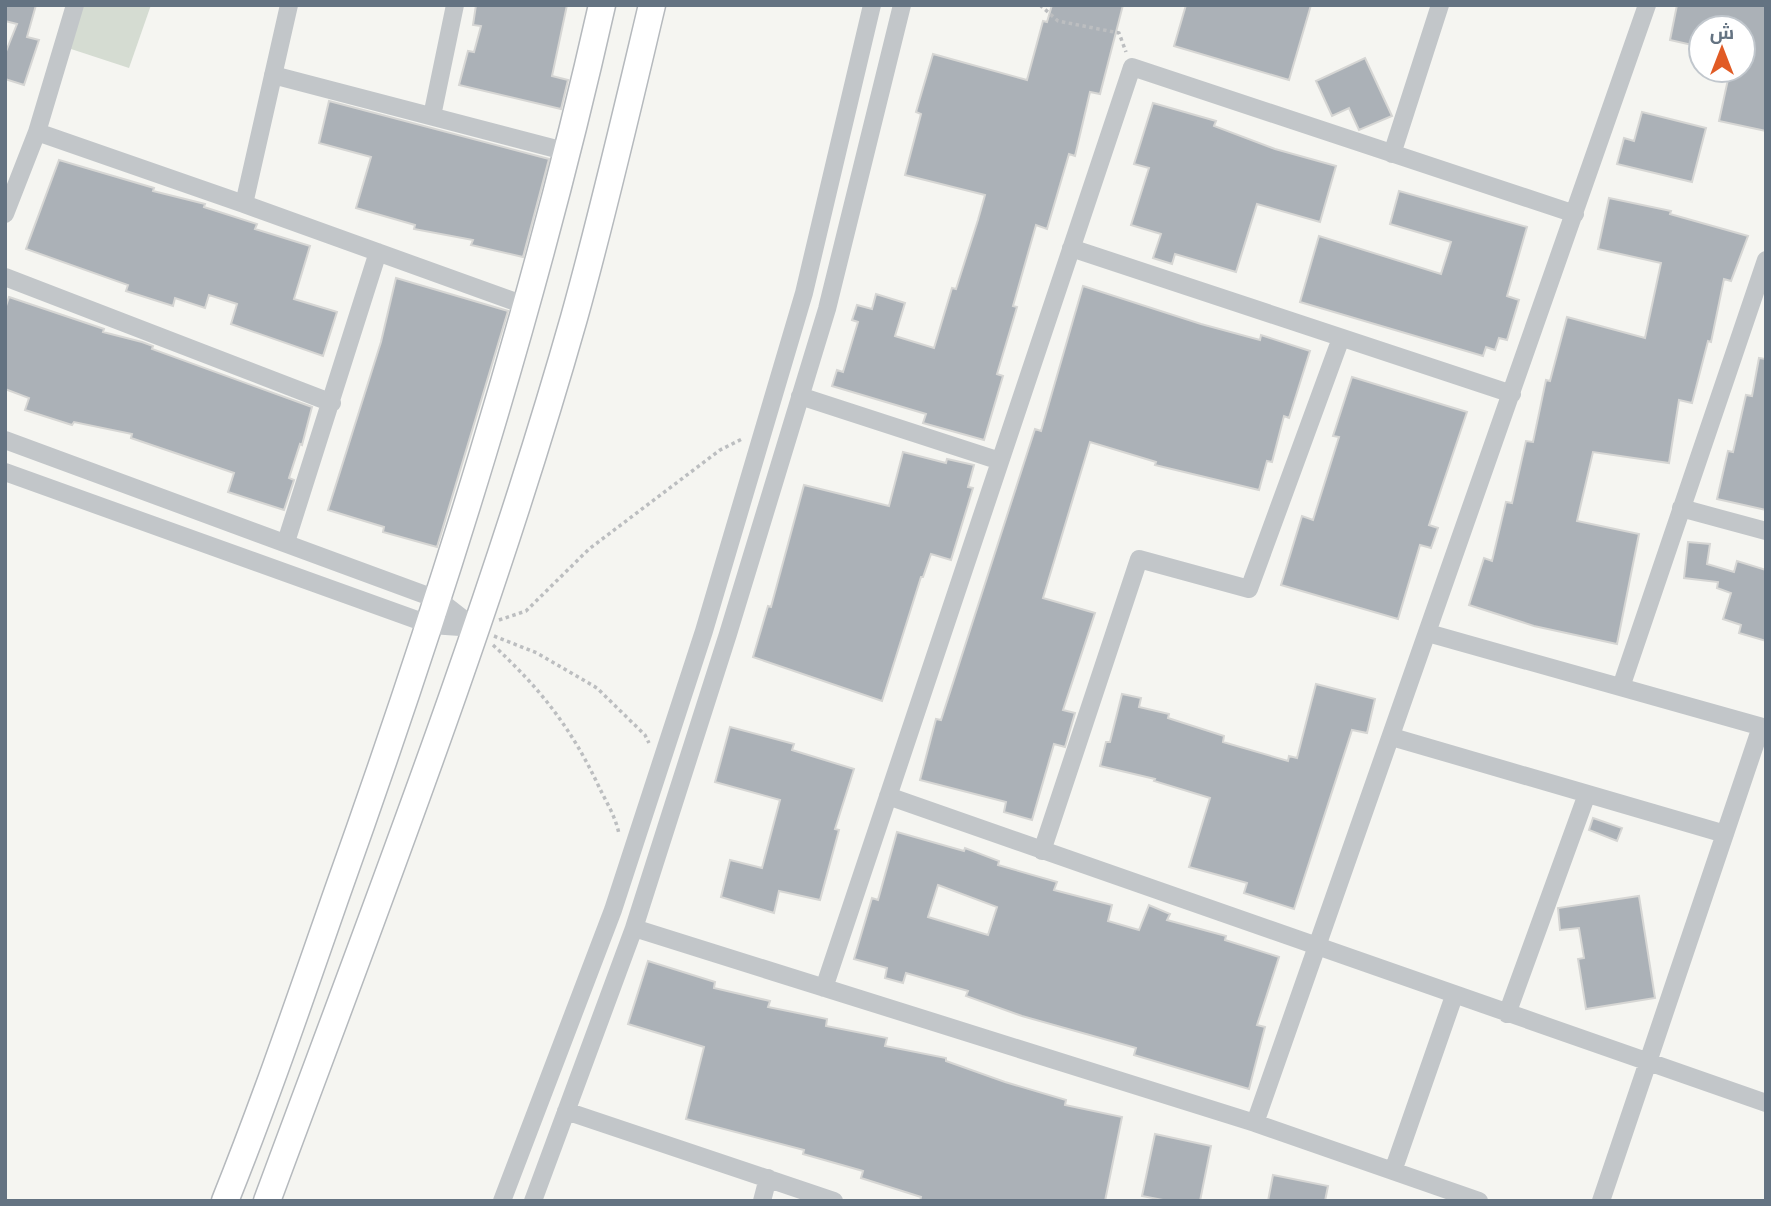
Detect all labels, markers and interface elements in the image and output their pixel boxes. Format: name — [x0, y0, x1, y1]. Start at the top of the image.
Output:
north arrow — [1687, 14, 1757, 84]
text: ش — [1710, 21, 1734, 44]

